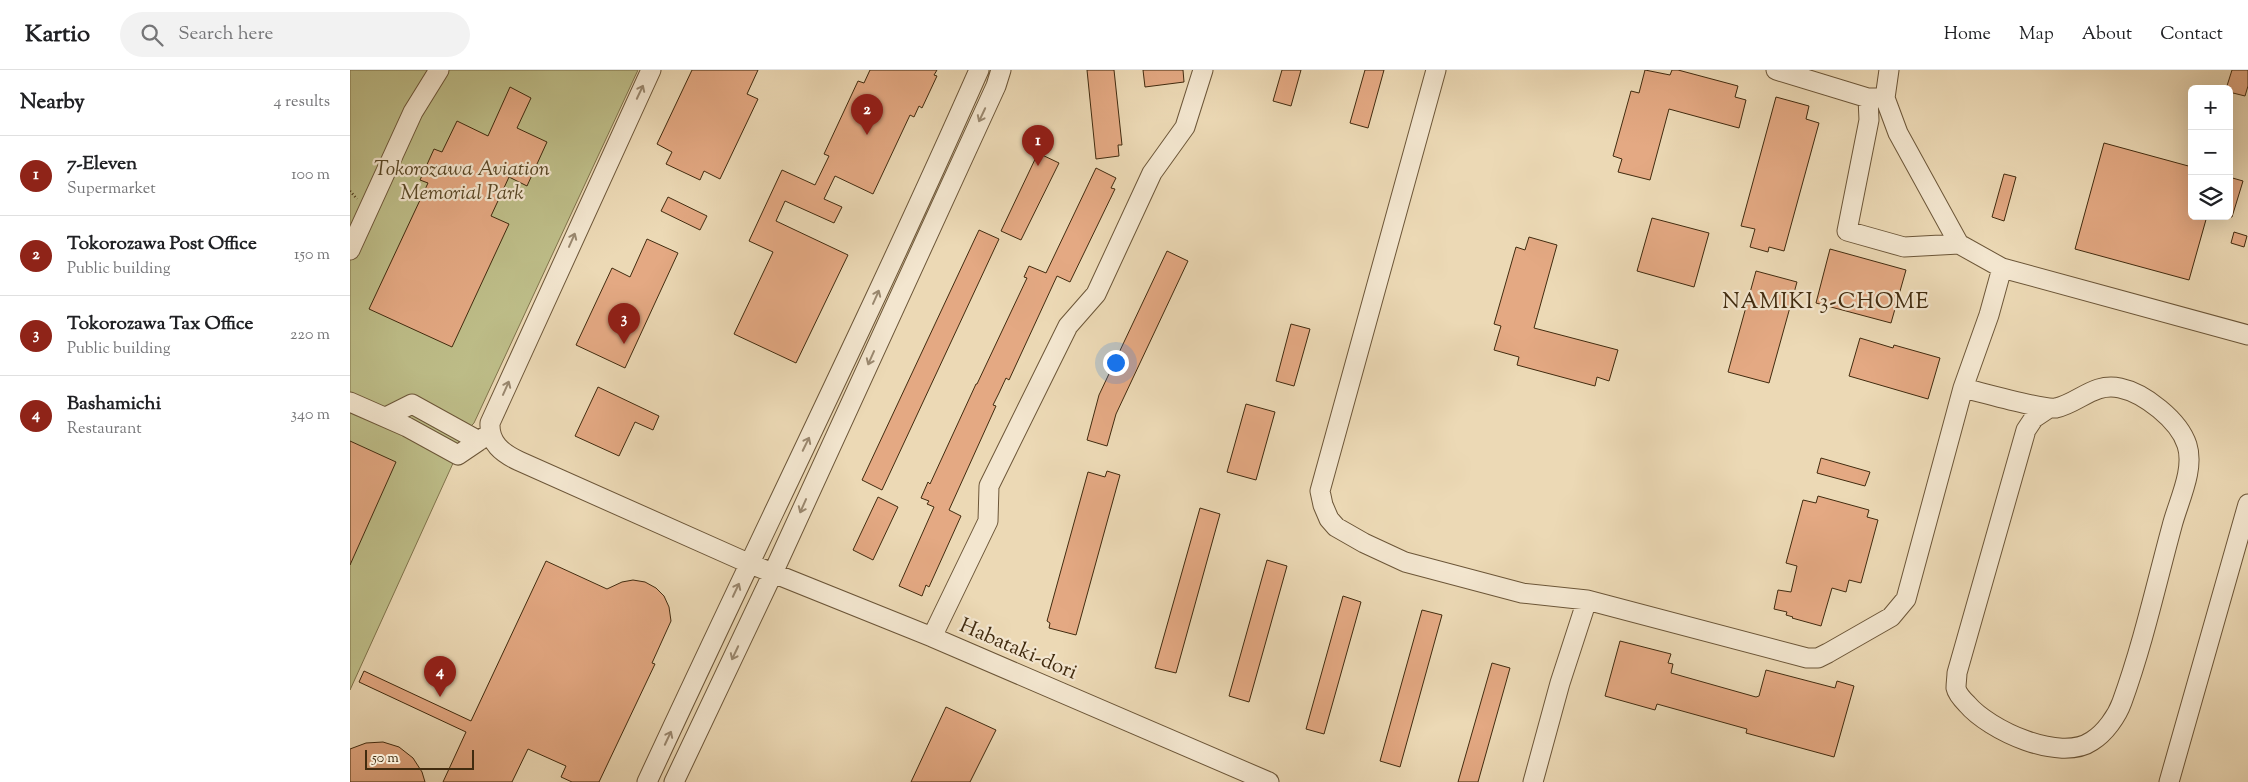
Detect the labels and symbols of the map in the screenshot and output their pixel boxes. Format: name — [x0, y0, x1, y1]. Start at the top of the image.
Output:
one-way arrow — [636, 85, 646, 100]
pin: 2 — [851, 94, 883, 135]
one-way arrow — [977, 107, 987, 122]
pin: 1 — [1022, 125, 1054, 166]
park label: Tokorozawa Aviation Memorial Park — [374, 155, 550, 209]
one-way arrow — [568, 233, 578, 248]
district label: NAMIKI 3-CHOME — [1722, 287, 1930, 319]
one-way arrow — [871, 290, 881, 305]
pin: 3 — [608, 303, 640, 344]
one-way arrow — [865, 350, 875, 365]
your location — [1103, 350, 1129, 376]
one-way arrow — [501, 381, 511, 396]
one-way arrow — [802, 437, 811, 452]
one-way arrow — [798, 498, 808, 513]
one-way arrow — [732, 583, 741, 598]
street label: Habataki-dori — [954, 612, 1082, 688]
one-way arrow — [730, 645, 739, 660]
pin: 4 — [424, 656, 456, 697]
one-way arrow — [663, 731, 673, 746]
scale bar — [365, 747, 474, 770]

